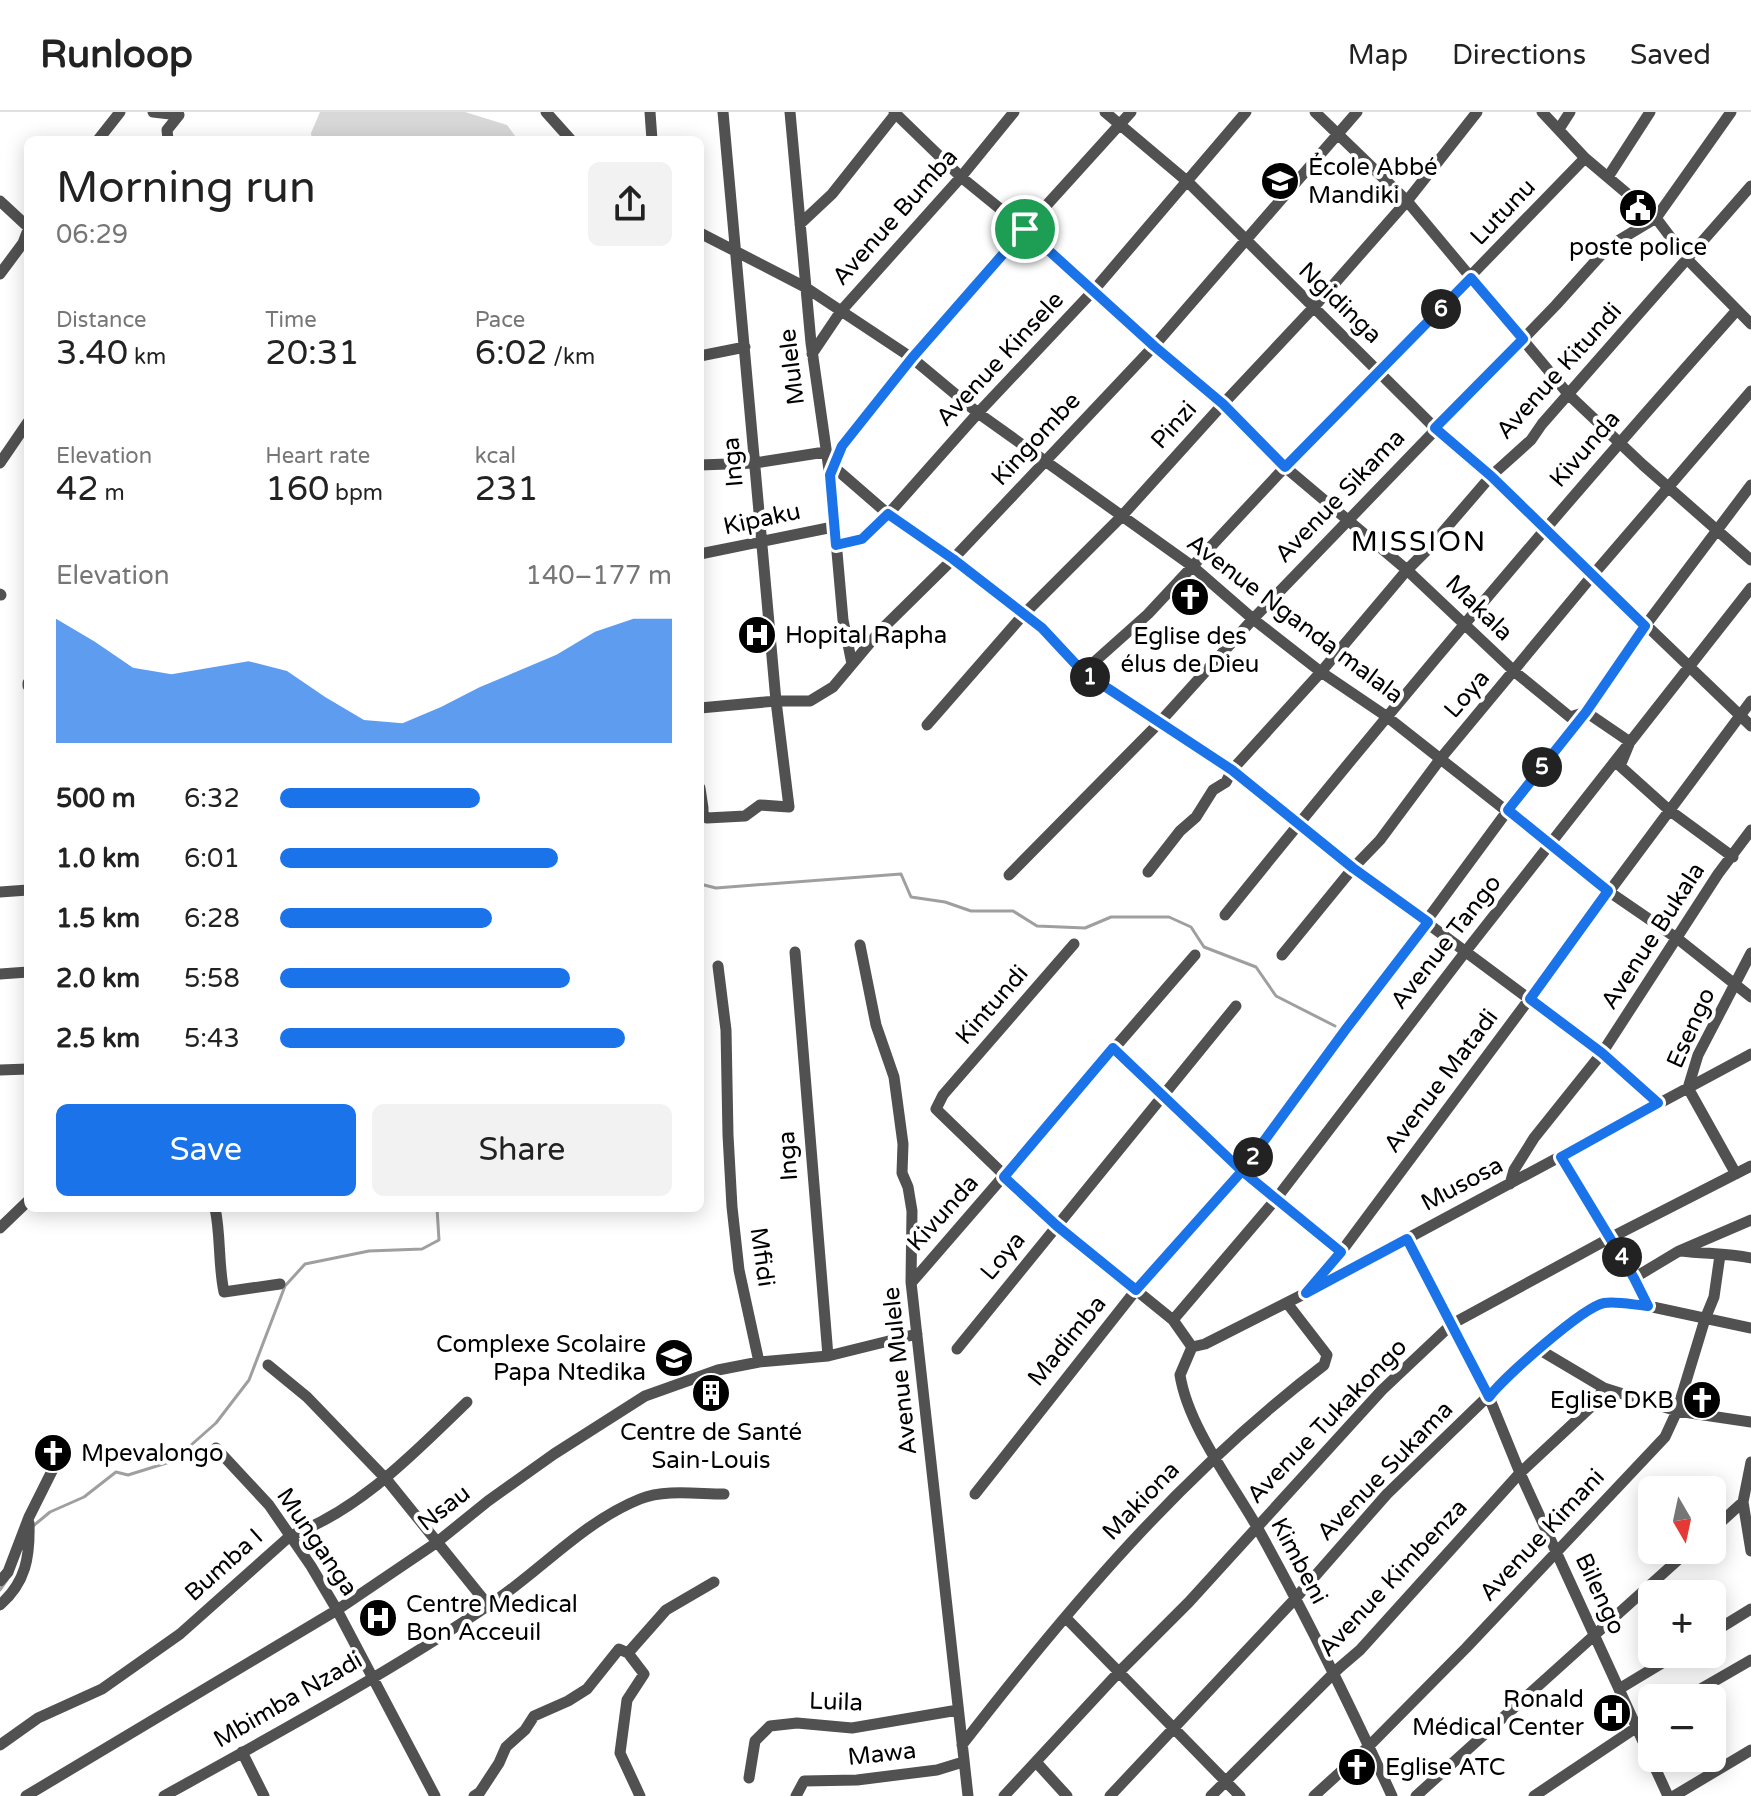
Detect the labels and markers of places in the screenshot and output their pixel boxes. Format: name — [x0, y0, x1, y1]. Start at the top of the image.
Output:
place label: École Abbé Mandiki — [1308, 152, 1438, 210]
school or university icon: École Abbé Mandiki — [1259, 160, 1301, 202]
public building icon: poste police — [1617, 187, 1659, 229]
pin — [991, 195, 1059, 263]
place label: poste police — [1569, 233, 1707, 262]
pin: 6 — [1421, 289, 1461, 329]
church icon: Eglise des élus de Dieu — [1169, 576, 1211, 618]
hospital icon: Hopital Rapha — [736, 614, 778, 656]
place label: Hopital Rapha — [785, 621, 947, 650]
place label: Eglise des élus de Dieu — [1121, 622, 1259, 679]
pin: 1 — [1070, 657, 1110, 697]
pin: 5 — [1522, 747, 1562, 787]
pin: 2 — [1233, 1137, 1273, 1177]
pin: 4 — [1602, 1237, 1642, 1277]
place label: Complexe Scolaire Papa Ntedika — [436, 1330, 646, 1387]
school or university icon: Complexe Scolaire Papa Ntedika — [653, 1337, 695, 1379]
building icon: Centre de Santé Sain-Louis — [690, 1372, 732, 1414]
church icon: Eglise DKB — [1681, 1379, 1723, 1421]
place label: Eglise DKB — [1550, 1386, 1674, 1415]
place label: Centre de Santé Sain-Louis — [620, 1418, 802, 1475]
church icon: Mpevalongo — [32, 1432, 74, 1474]
place label: Mpevalongo — [81, 1439, 224, 1468]
place label: Centre Medical Bon Acceuil — [406, 1590, 578, 1647]
hospital icon: Centre Medical Bon Acceuil — [357, 1597, 399, 1639]
place label: Ronald Médical Center — [1412, 1685, 1585, 1742]
hospital icon: Ronald Médical Center — [1591, 1692, 1633, 1734]
church icon: Eglise ATC — [1336, 1746, 1378, 1788]
place label: Eglise ATC — [1385, 1753, 1506, 1782]

